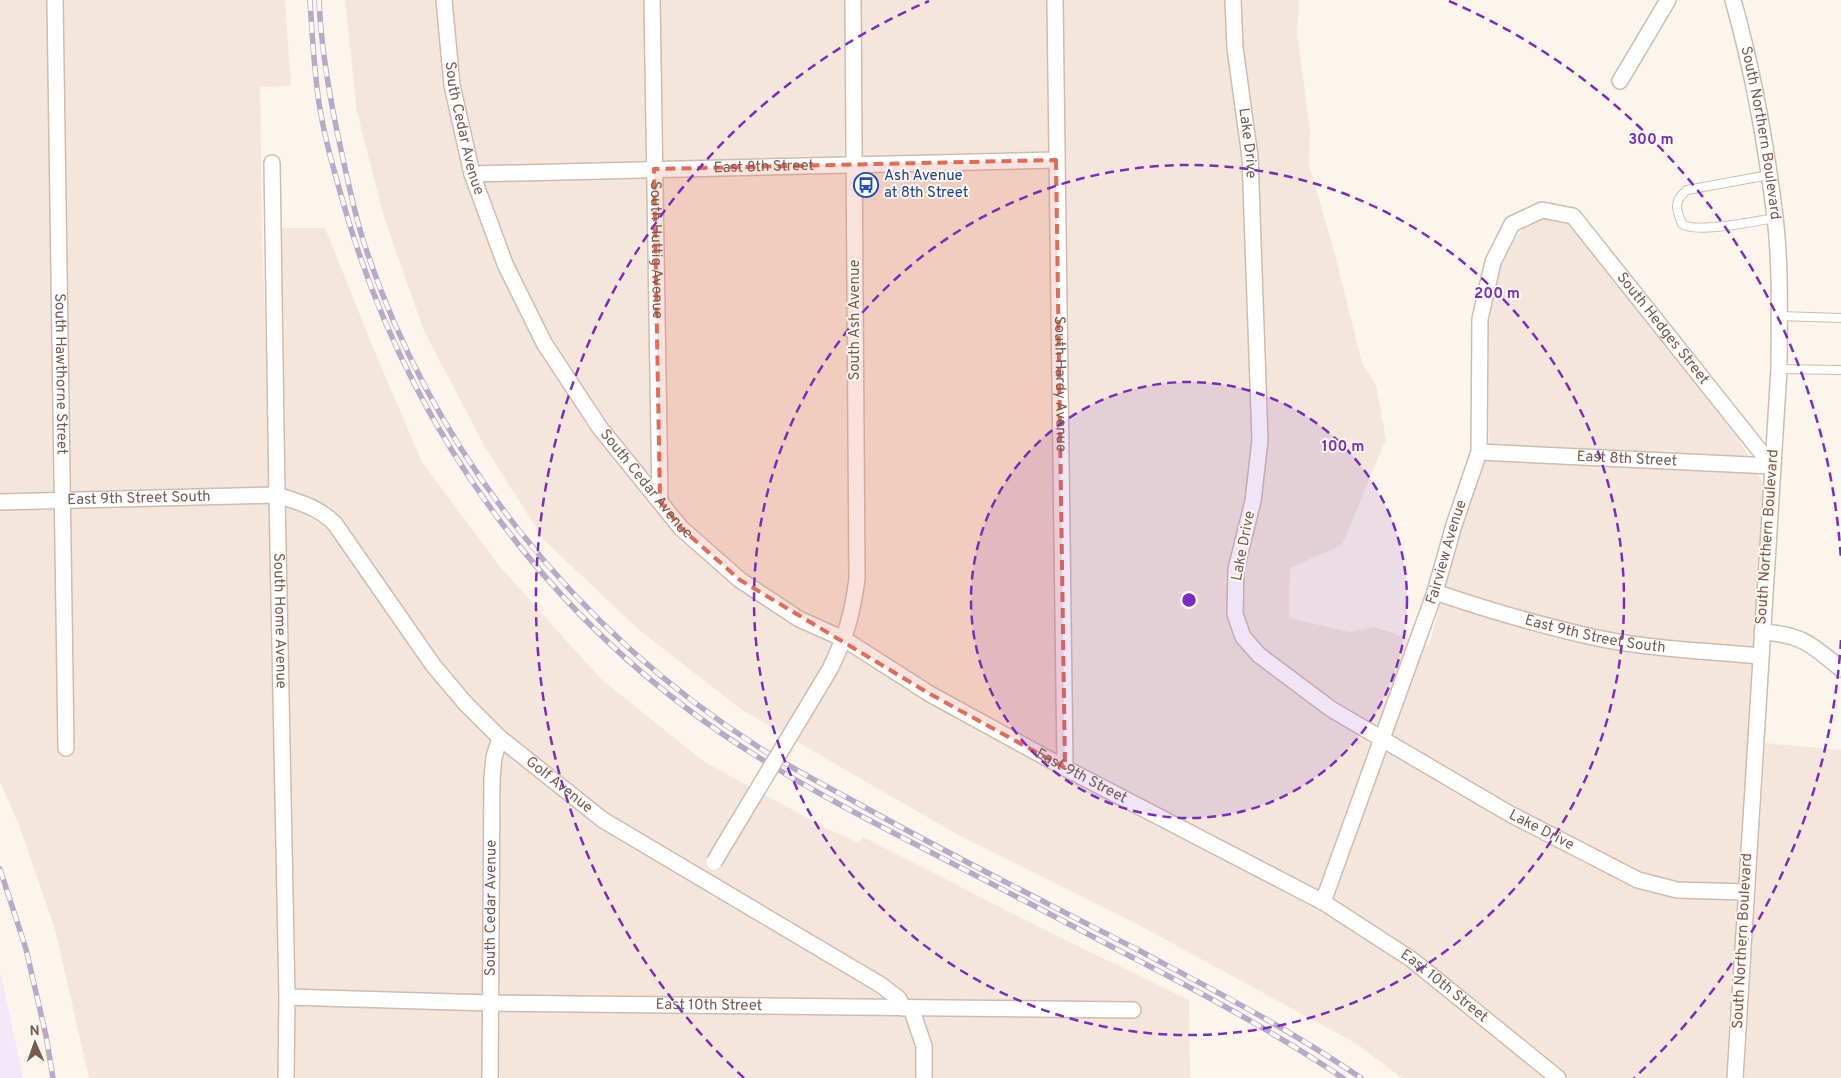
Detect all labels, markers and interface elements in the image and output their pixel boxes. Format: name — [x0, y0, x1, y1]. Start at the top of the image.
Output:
street label: South Northern Boulevard — [1736, 44, 1785, 221]
street label: South Cedar Avenue — [440, 61, 488, 198]
street label: Lake Drive — [1234, 107, 1260, 179]
text: 300 m — [1628, 131, 1674, 150]
street label: East 8th Street — [713, 156, 814, 178]
place label: Ash Avenue at 8th Street — [884, 167, 968, 203]
bus stop icon: Ash Avenue at 8th Street — [853, 172, 879, 198]
street label: South Huttig Avenue — [645, 181, 667, 319]
street label: South Ash Avenue — [846, 260, 865, 380]
street label: South Hedges Street — [1612, 269, 1713, 389]
text: 200 m — [1474, 285, 1520, 304]
street label: South Hawthorne Street — [50, 293, 71, 455]
street label: South Hardy Avenue — [1050, 316, 1070, 452]
street label: South Cedar Avenue — [595, 425, 696, 543]
text: 100 m — [1322, 438, 1364, 457]
street label: East 8th Street — [1576, 447, 1677, 471]
street label: South Northern Boulevard — [1752, 449, 1784, 625]
street label: East 9th Street South — [67, 487, 211, 510]
street label: Fairview Avenue — [1422, 497, 1471, 607]
street label: Lake Drive — [1228, 509, 1260, 583]
street label: South Home Avenue — [269, 553, 290, 689]
centre of rings — [1180, 591, 1198, 609]
street label: East 9th Street South — [1522, 611, 1666, 657]
street label: East 9th Street — [1032, 744, 1130, 808]
street label: Golf Avenue — [521, 752, 597, 818]
street label: Lake Drive — [1505, 805, 1577, 855]
street label: South Cedar Avenue — [481, 840, 501, 976]
street label: South Northern Boulevard — [1729, 853, 1757, 1029]
street label: East 10th Street — [1397, 945, 1492, 1027]
street label: East 10th Street — [655, 995, 762, 1015]
north arrow — [10, 1018, 60, 1068]
text: N — [29, 1023, 40, 1040]

